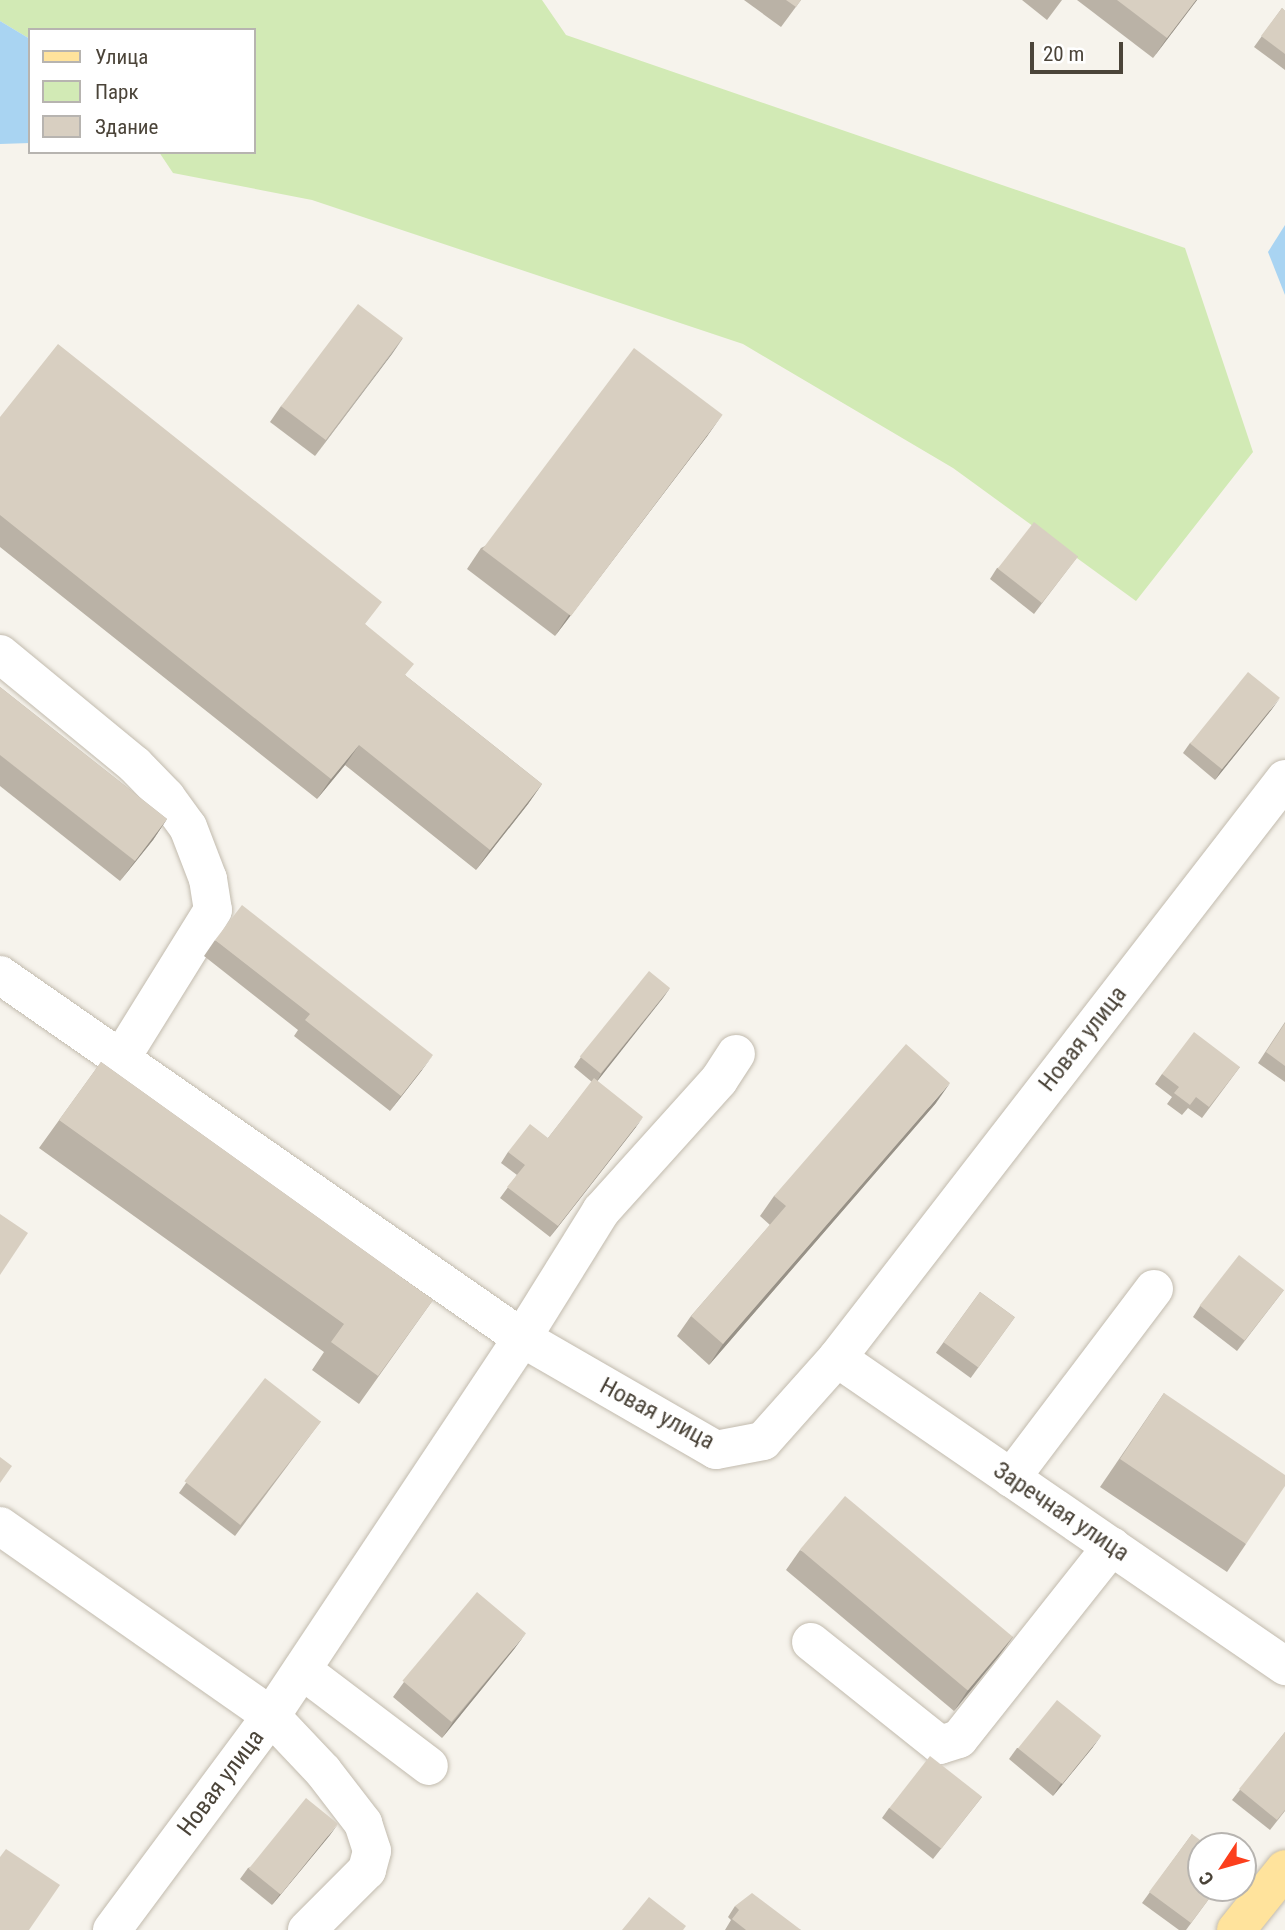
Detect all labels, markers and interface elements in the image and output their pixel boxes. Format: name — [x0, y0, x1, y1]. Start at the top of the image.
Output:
legend — [28, 28, 256, 154]
scale bar — [1033, 28, 1126, 72]
text: 20 m — [1043, 42, 1084, 66]
text: Улица — [95, 45, 148, 69]
text: Парк — [95, 80, 139, 104]
text: Здание — [95, 115, 158, 139]
street label: Новая улица — [1033, 981, 1133, 1097]
street label: Новая улица — [595, 1372, 719, 1456]
street label: Заречная улица — [988, 1456, 1134, 1568]
street label: Новая улица — [172, 1724, 270, 1842]
north arrow — [1187, 1832, 1257, 1902]
text: С — [1194, 1867, 1219, 1890]

